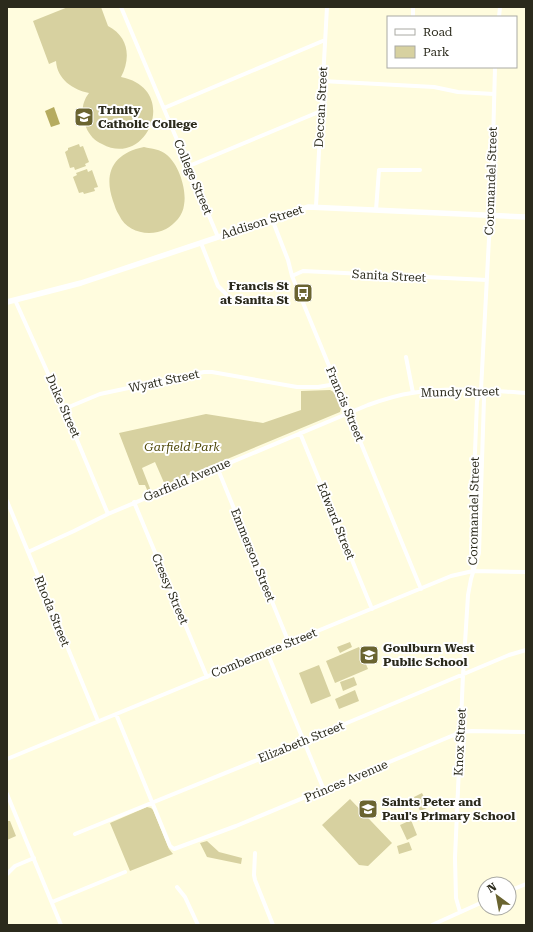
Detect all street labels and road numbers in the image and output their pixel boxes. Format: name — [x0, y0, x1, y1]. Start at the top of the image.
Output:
street label: Deccan Street — [312, 66, 330, 148]
street label: Coromandel Street — [482, 126, 500, 236]
street label: College Street — [171, 137, 215, 217]
street label: Addison Street — [219, 202, 305, 242]
street label: Sanita Street — [352, 267, 427, 285]
street label: Francis Street — [323, 364, 367, 444]
street label: Wyatt Street — [127, 367, 201, 395]
street label: Duke Street — [43, 372, 83, 440]
street label: Mundy Street — [420, 384, 500, 400]
street label: Garfield Avenue — [141, 455, 233, 505]
street label: Coromandel Street — [466, 456, 482, 565]
street label: Edward Street — [314, 481, 358, 562]
street label: Emmerson Street — [228, 506, 278, 604]
street label: Cressy Street — [149, 551, 191, 627]
street label: Rhoda Street — [31, 574, 73, 649]
street label: Combermere Street — [209, 625, 319, 681]
street label: Knox Street — [451, 707, 469, 776]
street label: Elizabeth Street — [256, 718, 346, 766]
street label: Princes Avenue — [302, 757, 390, 805]

